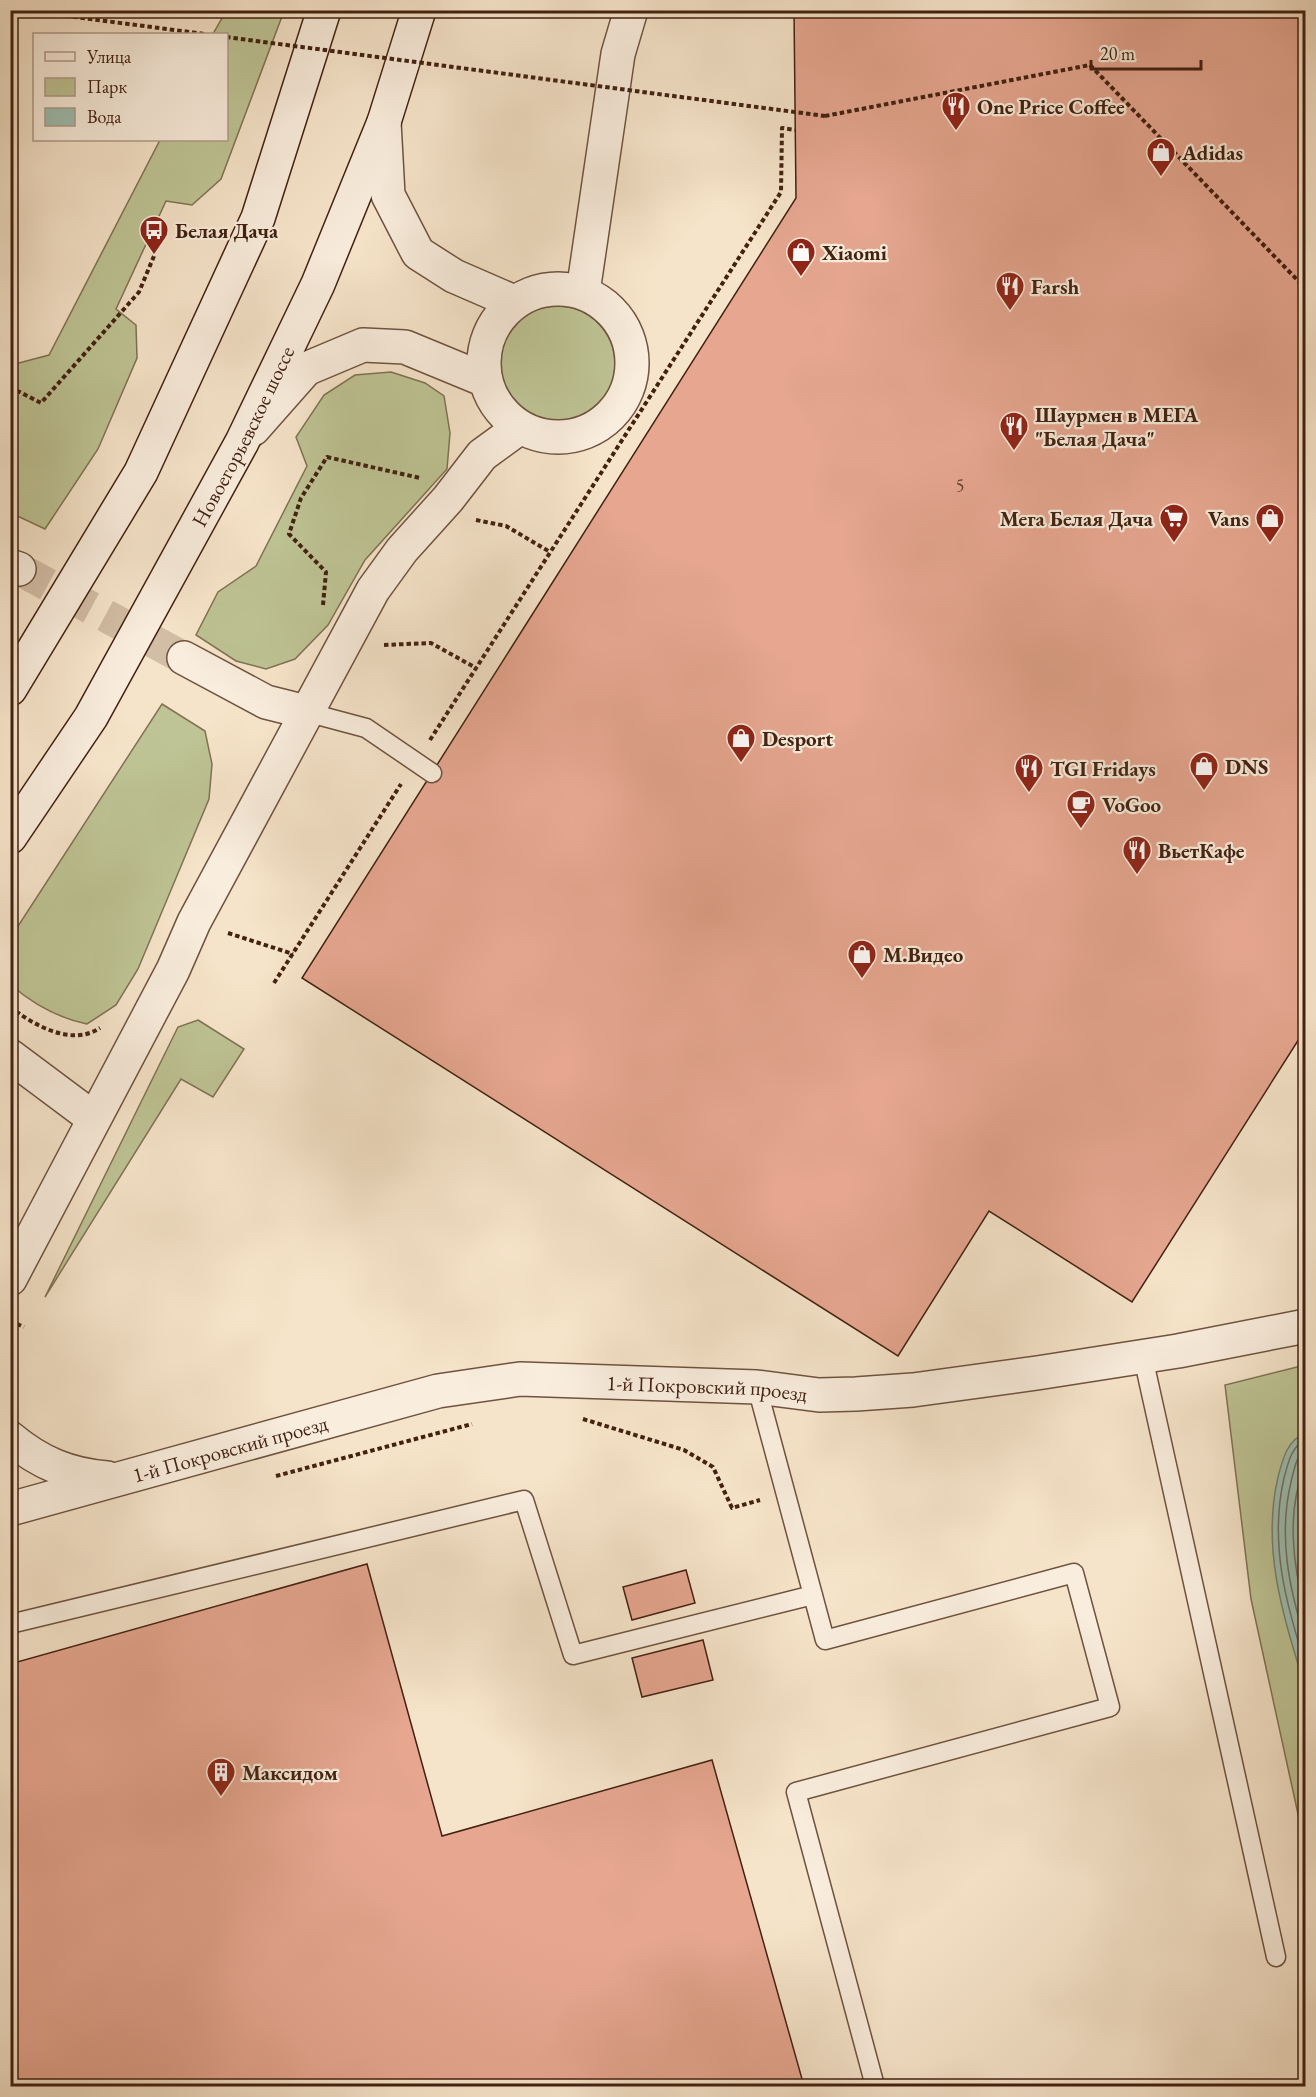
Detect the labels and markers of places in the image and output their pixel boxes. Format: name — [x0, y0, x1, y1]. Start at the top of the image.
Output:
restaurant icon: One Price Coffee — [940, 90, 972, 132]
place label: One Price Coffee — [977, 93, 1125, 120]
shop icon: Adidas — [1145, 136, 1177, 178]
place label: Adidas — [1181, 139, 1243, 166]
bus stop icon: Белая Дача — [138, 214, 170, 256]
place label: Белая Дача — [175, 217, 279, 244]
shop icon: Xiaomi — [785, 236, 817, 278]
place label: Xiaomi — [821, 239, 887, 266]
restaurant icon: Farsh — [994, 270, 1026, 312]
place label: Farsh — [1031, 273, 1079, 300]
place label: Шаурмен в МЕГА "Белая Дача" — [1035, 401, 1199, 452]
restaurant icon: Шаурмен в МЕГА "Белая Дача" — [998, 410, 1030, 452]
supermarket icon: Мега Белая Дача — [1158, 502, 1190, 544]
shop icon: Vans — [1254, 502, 1286, 544]
place label: Мега Белая Дача — [1000, 505, 1154, 532]
place label: Vans — [1208, 505, 1249, 532]
shop icon: Desport — [725, 722, 757, 764]
place label: Desport — [762, 725, 833, 752]
shop icon: DNS — [1188, 750, 1220, 792]
restaurant icon: TGI Fridays — [1013, 752, 1045, 794]
place label: DNS — [1225, 753, 1268, 780]
place label: TGI Fridays — [1050, 755, 1156, 782]
cafe icon: VoGoo — [1065, 788, 1097, 830]
place label: VoGoo — [1102, 791, 1162, 818]
restaurant icon: ВьетКафе — [1121, 834, 1153, 876]
place label: ВьетКафе — [1158, 837, 1245, 864]
shop icon: М.Видео — [846, 938, 878, 980]
place label: М.Видео — [883, 941, 964, 968]
building icon: Максидом — [205, 1756, 237, 1798]
place label: Максидом — [242, 1759, 338, 1786]

